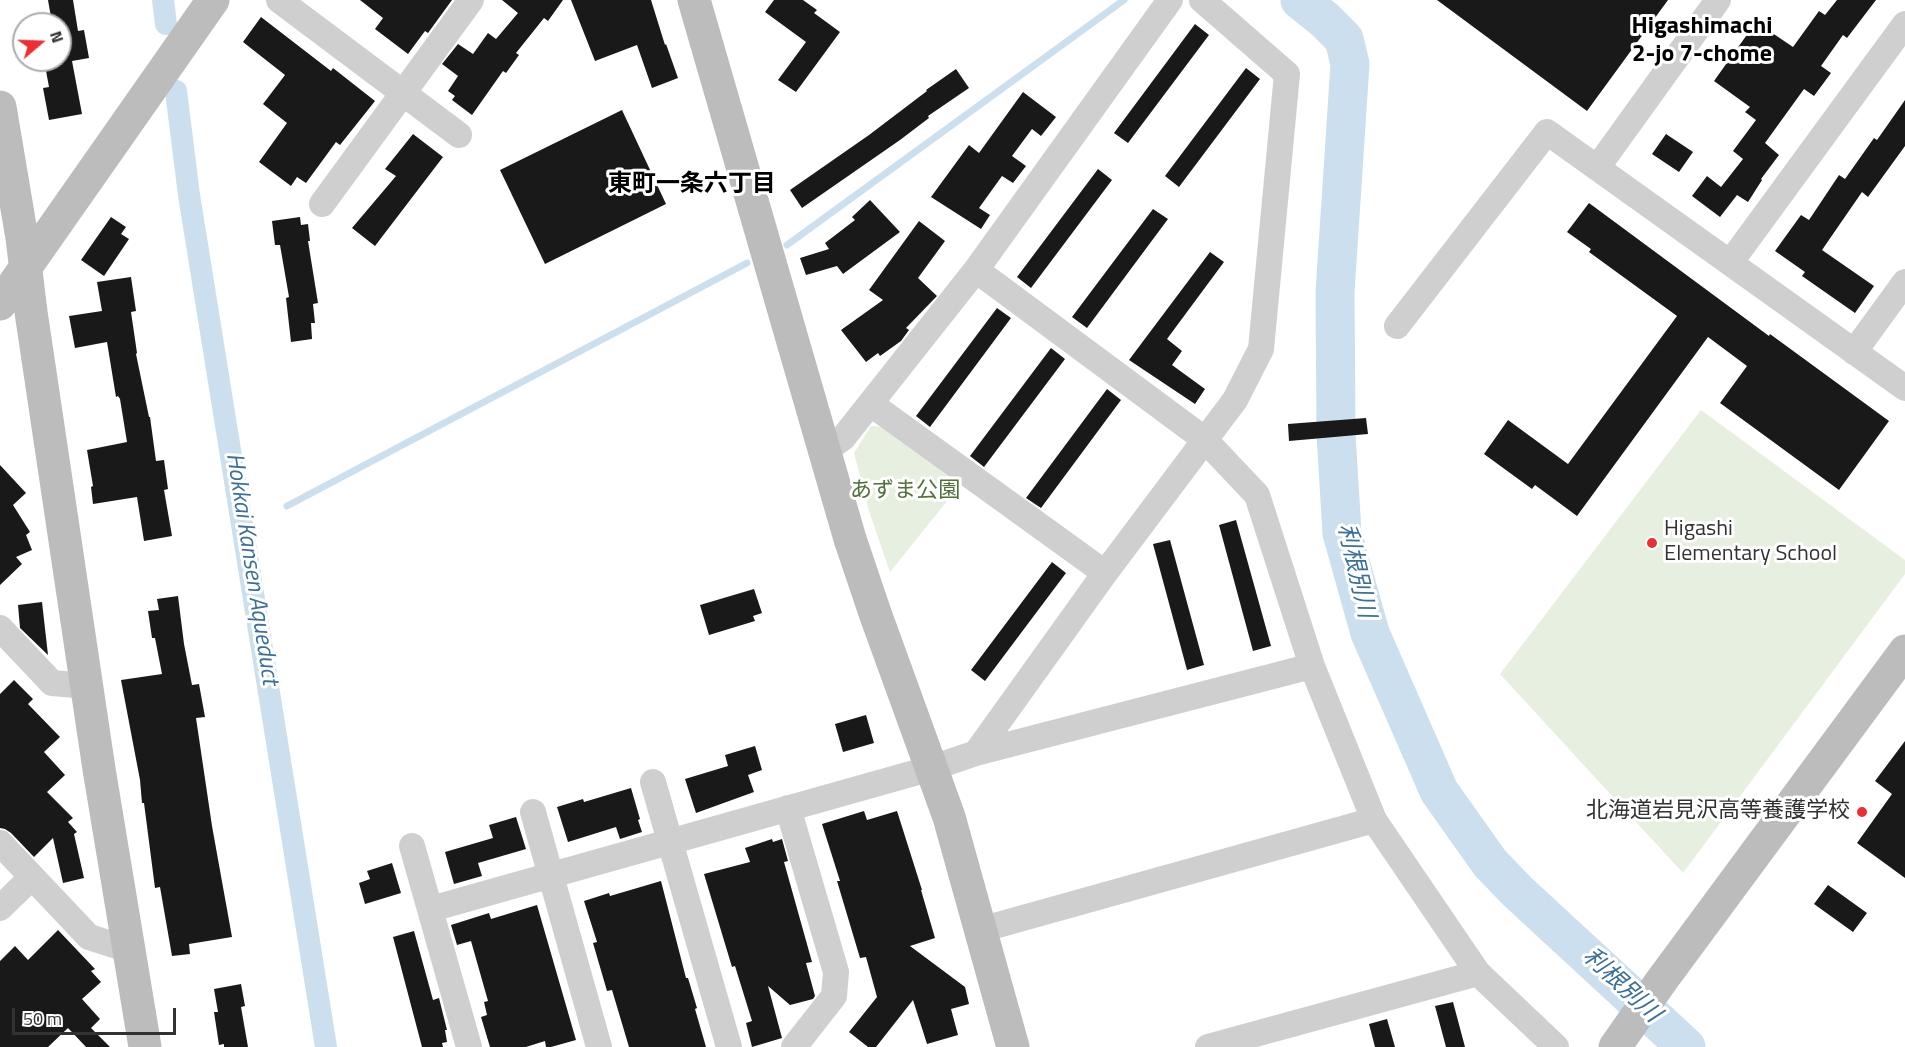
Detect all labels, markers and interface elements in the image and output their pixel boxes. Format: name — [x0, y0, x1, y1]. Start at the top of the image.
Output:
north arrow — [12, 12, 72, 72]
district label: Higashimachi 2-jo 7-chome — [1632, 13, 1772, 69]
text: N — [44, 28, 70, 46]
district label: 東町一条六丁目 — [608, 171, 776, 199]
water label: Hokkai Kansen Aqueduct — [218, 451, 284, 687]
park label: あずま公園 — [850, 479, 960, 505]
place label: Higashi Elementary School — [1664, 517, 1837, 568]
water label: 利根別川 — [1330, 521, 1380, 621]
marker: Higashi Elementary School — [1645, 536, 1659, 550]
place label: 北海道岩見沢高等養護学校 — [1586, 799, 1850, 825]
marker: 北海道岩見沢高等養護学校 — [1855, 805, 1869, 819]
water label: 利根別川 — [1576, 943, 1666, 1029]
scale bar — [15, 996, 178, 1034]
text: 50 m — [23, 1005, 62, 1032]

